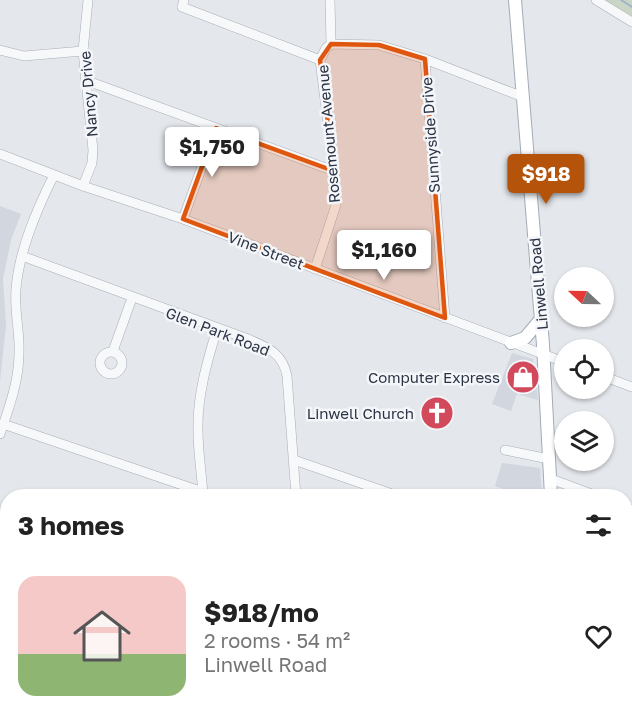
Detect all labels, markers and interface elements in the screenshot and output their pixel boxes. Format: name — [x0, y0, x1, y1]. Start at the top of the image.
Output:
street label: Nancy Drive — [75, 50, 101, 138]
street label: Rosemount Avenue — [313, 64, 343, 204]
street label: Sunnyside Drive — [417, 76, 443, 194]
pin: $1,750 — [163, 127, 261, 178]
text: $1,750 — [179, 134, 245, 158]
pin: $918 — [510, 154, 582, 205]
text: $918 — [521, 161, 571, 185]
street label: Vine Street — [225, 227, 307, 273]
pin: $1,160 — [335, 230, 433, 281]
text: $1,160 — [351, 237, 417, 261]
street label: Linwell Road — [525, 237, 551, 331]
north arrow — [554, 267, 614, 327]
map controls — [554, 267, 614, 471]
street label: Glen Park Road — [163, 303, 273, 359]
button: locate — [554, 339, 614, 399]
shop icon: Computer Express — [505, 359, 541, 395]
place label: Computer Express — [368, 368, 500, 386]
church icon: Linwell Church — [419, 395, 455, 431]
place label: Linwell Church — [307, 404, 414, 422]
button: layers — [554, 411, 614, 471]
icon: filters — [582, 509, 615, 542]
text: 3 homes — [18, 510, 124, 541]
text: $918/mo — [204, 597, 319, 628]
icon: home — [66, 600, 138, 672]
icon: heart — [582, 620, 615, 653]
text: 2 rooms · 54 m² — [204, 628, 350, 652]
text: Linwell Road — [204, 652, 327, 676]

